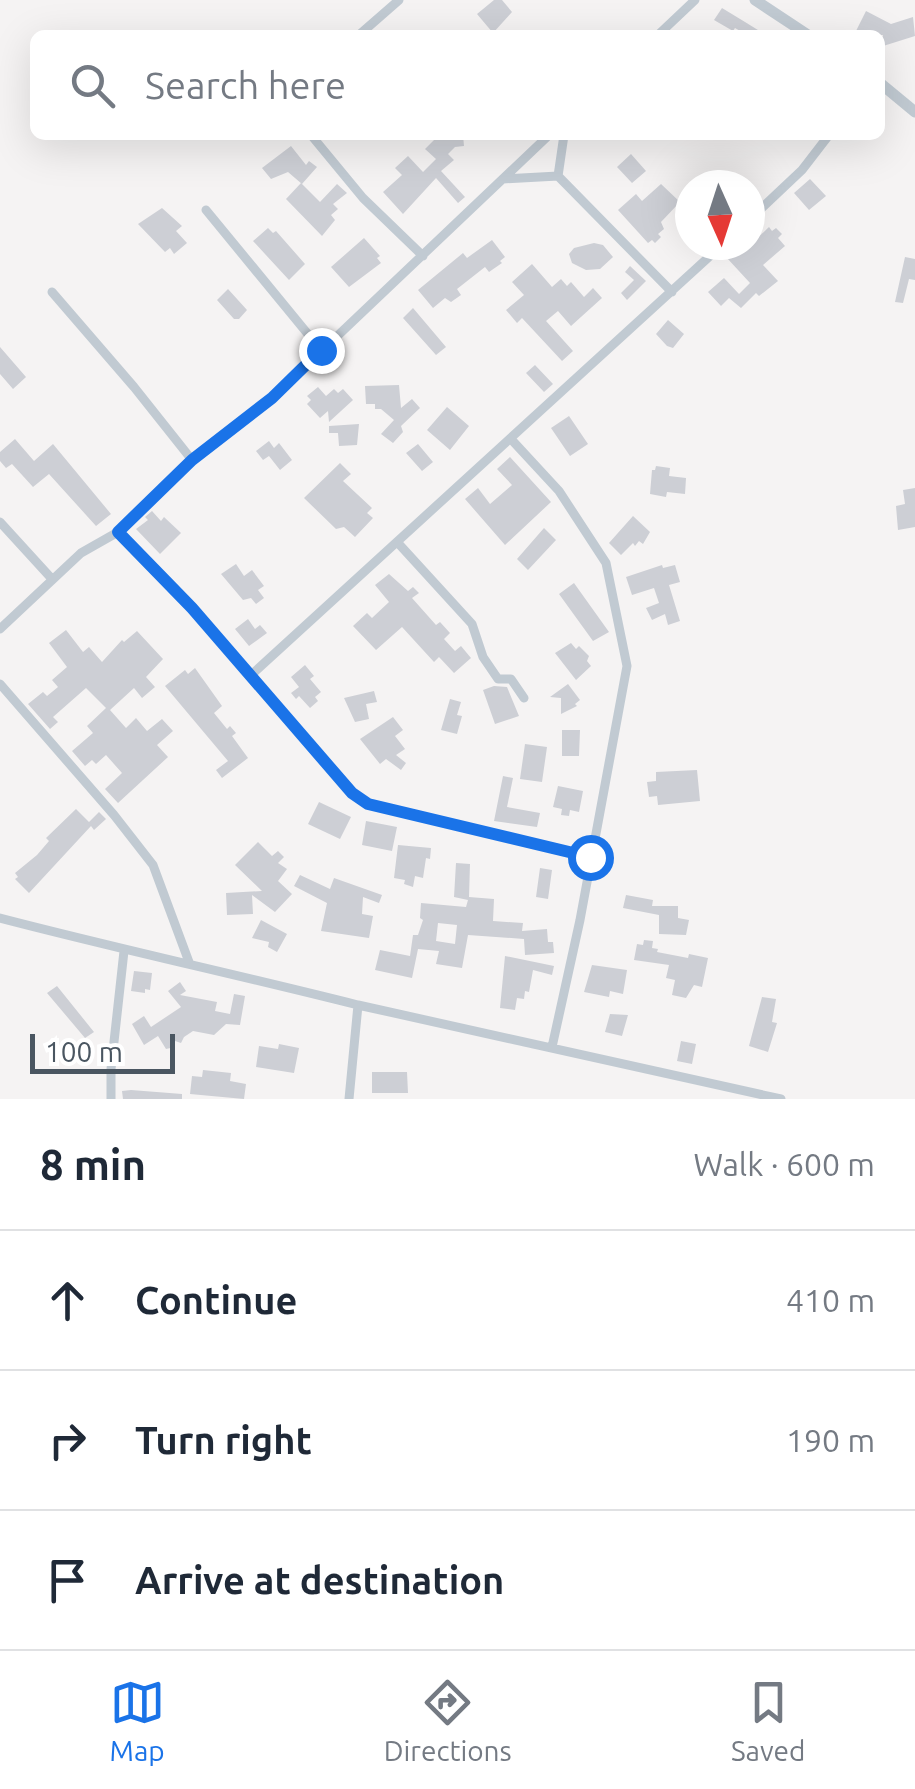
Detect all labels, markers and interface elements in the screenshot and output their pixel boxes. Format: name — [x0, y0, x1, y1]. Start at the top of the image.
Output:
search box — [30, 30, 885, 140]
icon: search — [65, 58, 120, 113]
text: Search here — [145, 64, 346, 106]
north arrow — [675, 170, 765, 260]
route end — [299, 328, 345, 374]
route start — [568, 835, 614, 881]
scale bar — [30, 1029, 175, 1074]
text: 100 m — [45, 1036, 123, 1067]
text: 8 min — [40, 1141, 146, 1188]
text: Walk · 600 m — [693, 1146, 875, 1182]
icon: ahead — [40, 1273, 95, 1328]
text: Continue — [135, 1279, 297, 1321]
text: 410 m — [786, 1282, 875, 1318]
icon: right — [40, 1413, 95, 1468]
text: Turn right — [135, 1419, 312, 1461]
text: 190 m — [786, 1422, 875, 1458]
icon: arrive — [40, 1553, 95, 1608]
text: Arrive at destination — [135, 1559, 504, 1601]
tab: Map — [110, 1675, 165, 1766]
tab: Directions — [384, 1675, 512, 1766]
tab: Saved — [731, 1675, 805, 1766]

